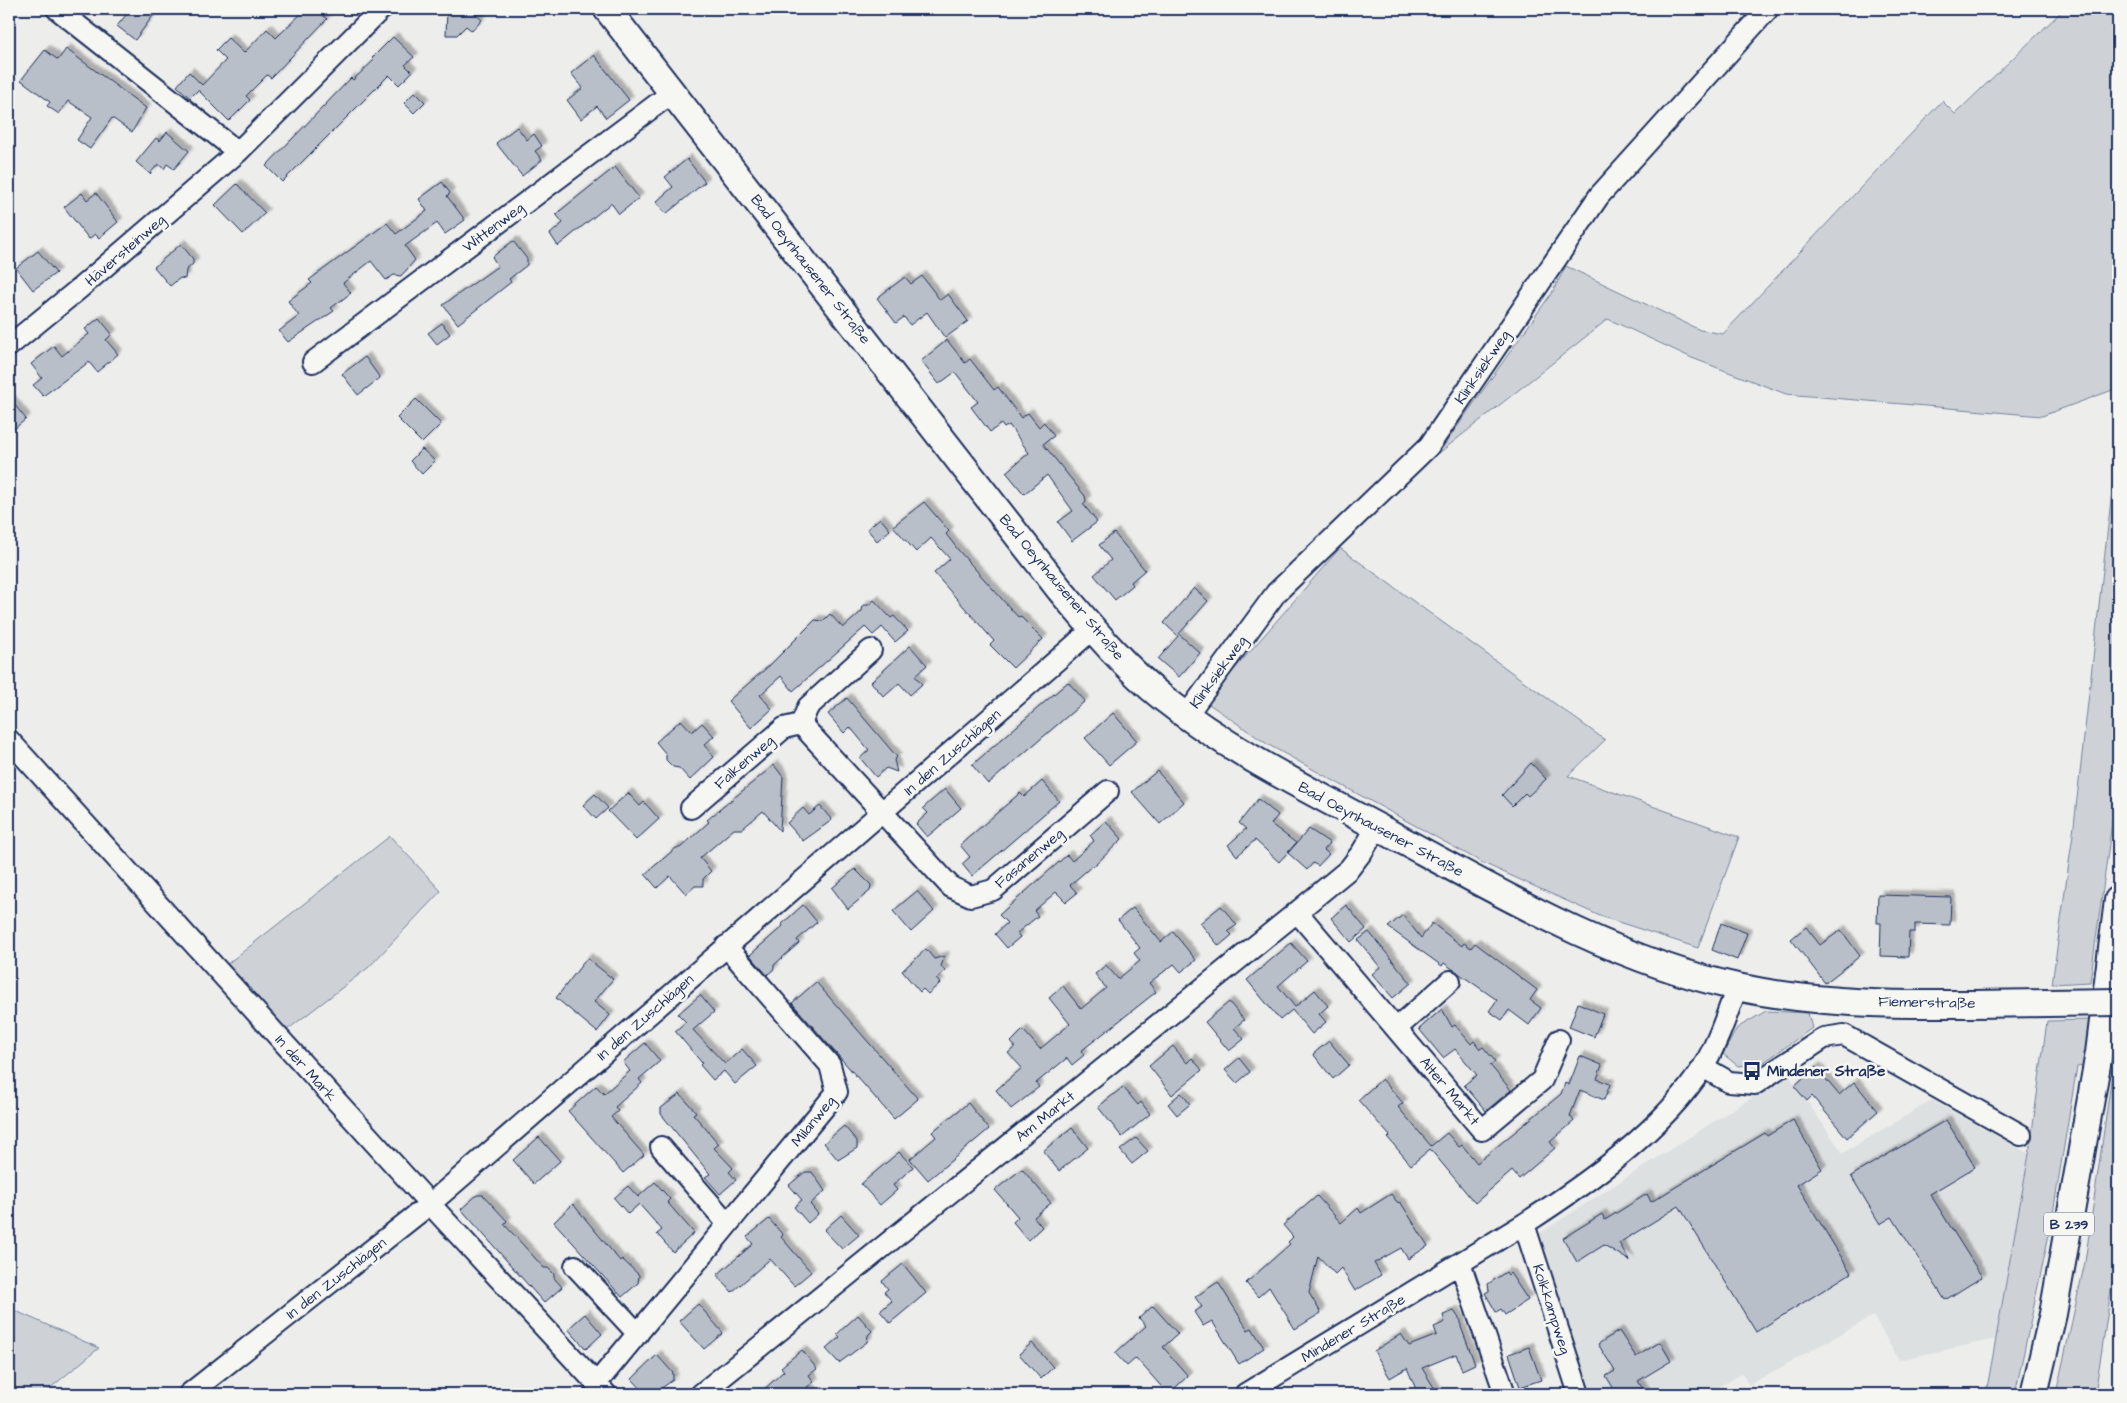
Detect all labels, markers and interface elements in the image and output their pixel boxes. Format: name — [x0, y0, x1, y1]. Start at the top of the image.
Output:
street label: Bad Oeynhausener Straße — [745, 190, 876, 349]
street label: Wittenweg — [458, 197, 529, 258]
street label: Häversteinweg — [81, 209, 171, 292]
street label: Klinksiekweg — [1450, 326, 1516, 409]
street label: Bad Oeynhausener Straße — [994, 510, 1129, 665]
street label: Klinksiekweg — [1185, 631, 1253, 714]
street label: In den Zuschlägen — [899, 704, 1006, 801]
street label: Falkenweg — [710, 730, 780, 795]
street label: Bad Oeynhausener Straße — [1294, 777, 1467, 883]
street label: Fasanenweg — [990, 823, 1069, 894]
street label: In den Zuschlägen — [592, 969, 699, 1066]
street label: Fiemerstraße — [1878, 991, 1976, 1014]
street label: In der Mark — [270, 1030, 341, 1106]
street label: Alter Markt — [1415, 1052, 1485, 1130]
bus stop icon: Mindener Straße — [1741, 1060, 1763, 1082]
place label: Mindener Straße — [1767, 1061, 1885, 1082]
street label: Am Markt — [1011, 1086, 1079, 1147]
street label: Milanweg — [786, 1091, 841, 1152]
road number: B 239 — [2044, 1212, 2094, 1236]
street label: In den Zuschlägen — [282, 1232, 392, 1325]
street label: Kolkkampweg — [1526, 1261, 1576, 1358]
street label: Mindener Straße — [1297, 1289, 1409, 1368]

